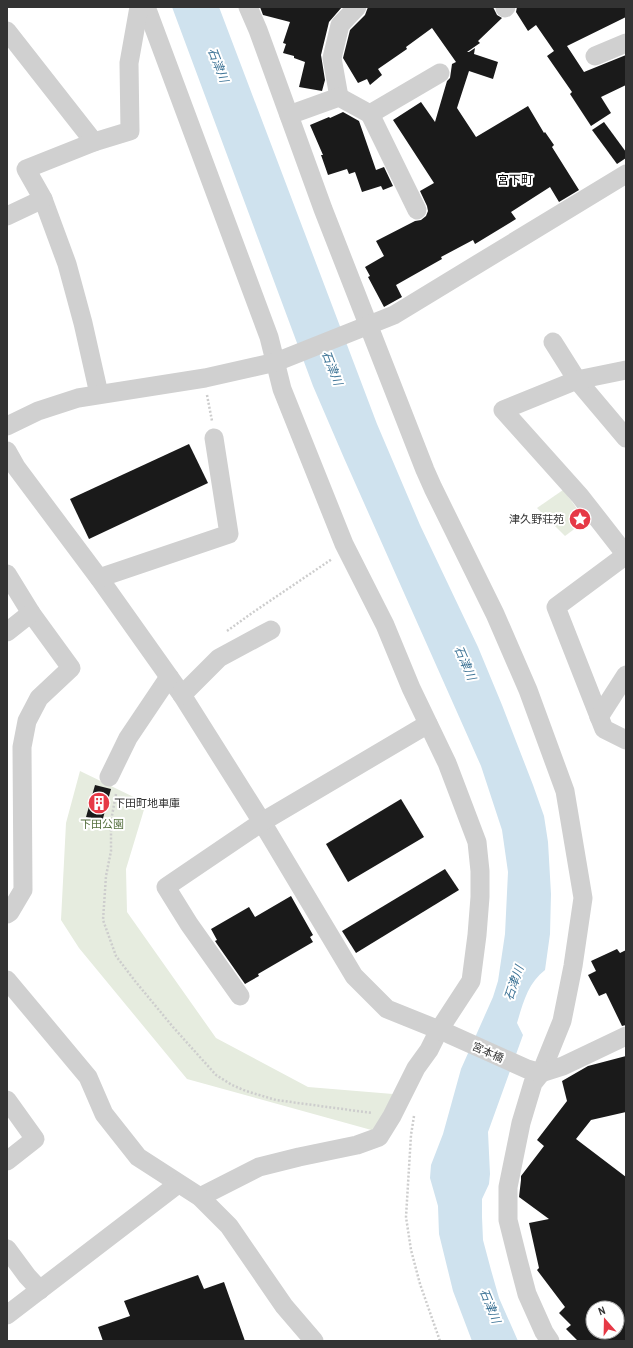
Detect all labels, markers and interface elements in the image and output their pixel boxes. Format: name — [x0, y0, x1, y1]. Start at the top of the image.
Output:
water label: 石津川 — [204, 45, 233, 87]
district label: 宮下町 — [497, 172, 533, 188]
water label: 石津川 — [318, 348, 347, 390]
place icon: 津久野荘苑 — [567, 506, 593, 532]
place label: 津久野荘苑 — [509, 512, 564, 526]
water label: 石津川 — [451, 643, 480, 685]
building icon: 下田町地車庫 — [86, 790, 112, 816]
place label: 下田町地車庫 — [114, 796, 180, 810]
park label: 下田公園 — [80, 817, 124, 831]
water label: 石津川 — [501, 961, 528, 1003]
street label: 宮本橋 — [470, 1039, 506, 1065]
water label: 石津川 — [476, 1286, 505, 1328]
north arrow — [585, 1300, 625, 1340]
text: N — [596, 1303, 607, 1318]

